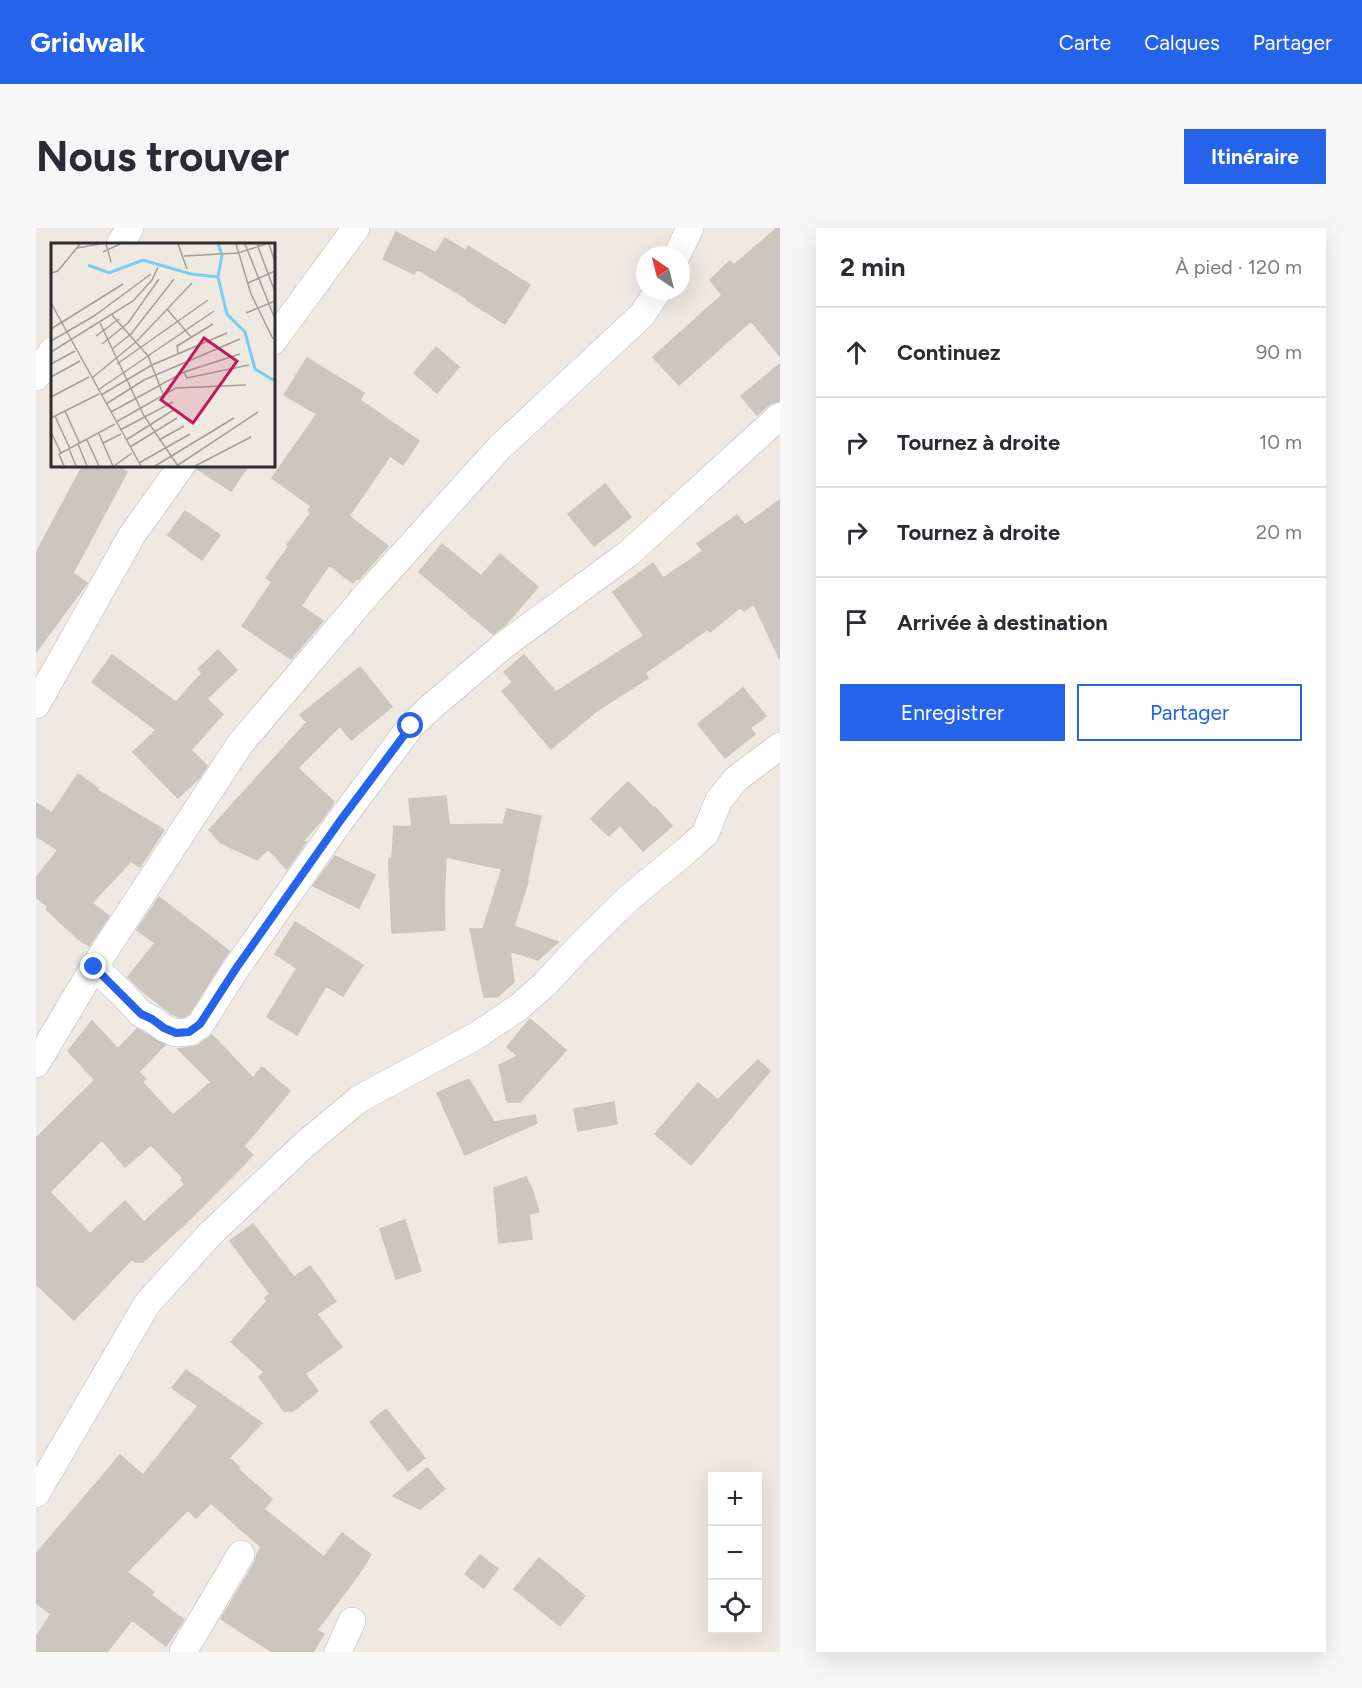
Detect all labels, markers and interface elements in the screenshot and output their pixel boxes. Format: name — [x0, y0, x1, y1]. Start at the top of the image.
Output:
text: Gridwalk — [30, 25, 145, 59]
text: Carte — [1059, 30, 1111, 55]
text: Calques — [1144, 30, 1220, 55]
text: Partager — [1253, 30, 1332, 55]
button: Itinéraire — [1184, 129, 1326, 184]
text: Nous trouver — [36, 131, 289, 182]
inset map — [51, 243, 274, 466]
north arrow — [636, 246, 690, 300]
text: 2 min — [840, 251, 906, 283]
text: À pied · 120 m — [1175, 255, 1302, 279]
icon: ahead — [840, 336, 873, 369]
text: Continuez — [897, 339, 1001, 366]
text: 90 m — [1256, 340, 1302, 364]
icon: right — [840, 426, 873, 459]
text: Tournez à droite — [897, 429, 1060, 456]
text: 10 m — [1259, 430, 1302, 454]
icon: right — [840, 516, 873, 549]
text: Tournez à droite — [897, 519, 1060, 546]
text: 20 m — [1256, 520, 1302, 544]
icon: arrive — [840, 606, 873, 639]
text: Arrivée à destination — [897, 609, 1108, 636]
button: Enregistrer — [840, 684, 1065, 741]
button: Partager — [1077, 684, 1302, 741]
route start — [397, 712, 423, 738]
route end — [80, 953, 106, 979]
map controls — [708, 1472, 762, 1634]
button: + — [708, 1472, 762, 1526]
button: − — [708, 1526, 762, 1580]
button: locate — [708, 1580, 762, 1634]

